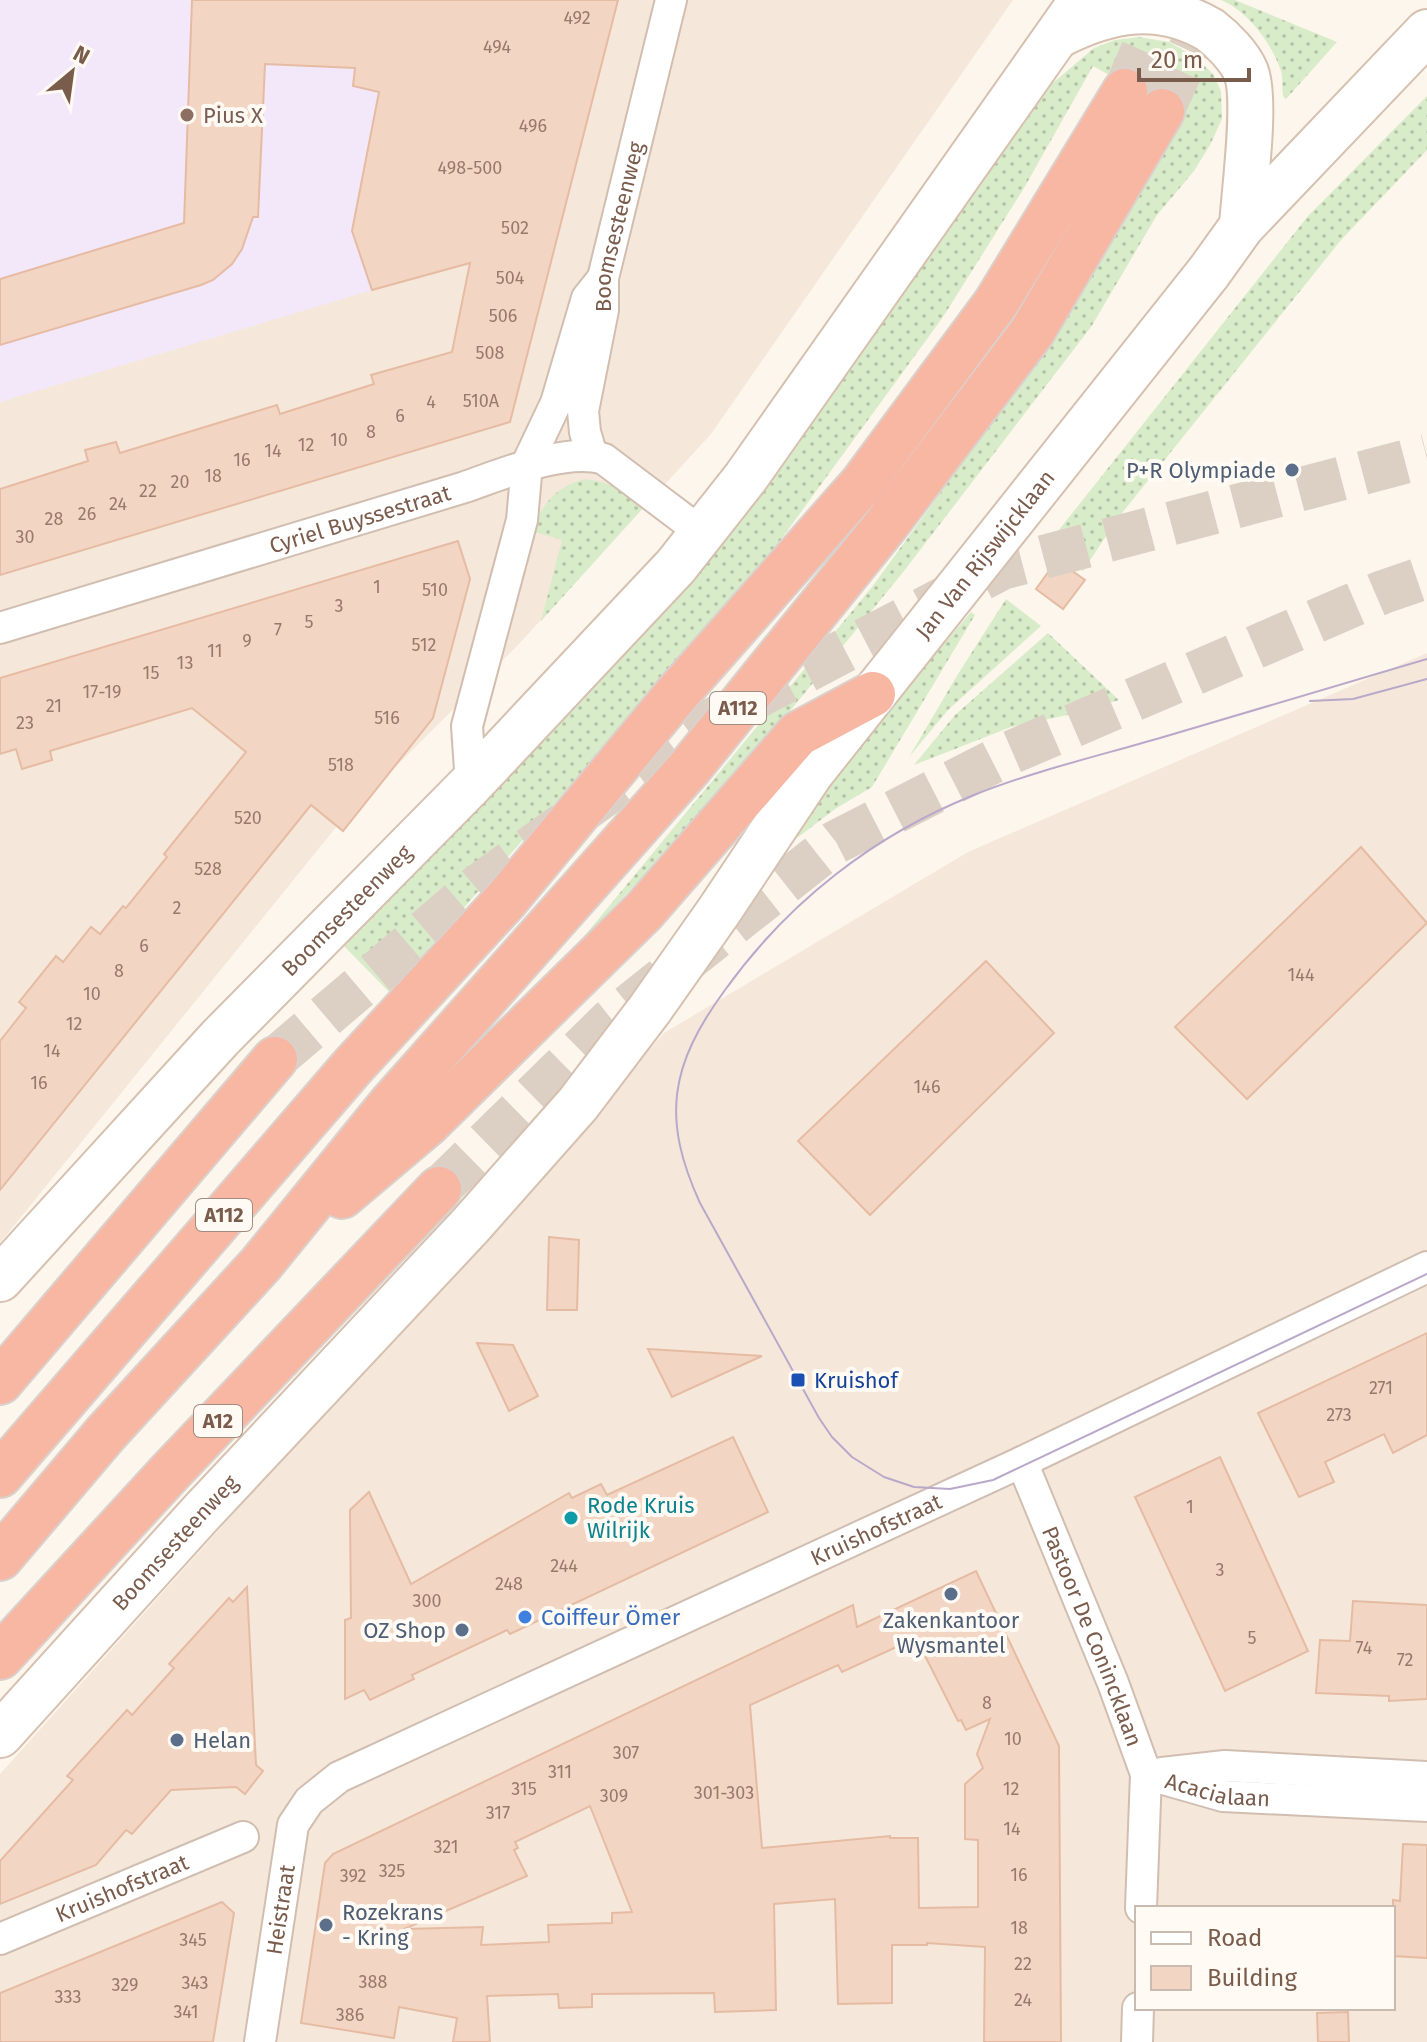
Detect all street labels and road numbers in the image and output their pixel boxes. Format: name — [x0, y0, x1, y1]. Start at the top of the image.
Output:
street label: Boomsesteenweg — [590, 138, 650, 312]
street label: Jan Van Rijswijcklaan — [910, 465, 1061, 645]
street label: Cyriel Buyssestraat — [266, 479, 454, 560]
road number: A112 — [710, 692, 766, 724]
street label: Boomsesteenweg — [276, 839, 418, 982]
road number: A112 — [196, 1199, 252, 1231]
road number: A12 — [194, 1405, 242, 1437]
street label: Boomsesteenweg — [106, 1469, 244, 1616]
street label: Kruishofstraat — [806, 1488, 946, 1572]
street label: Pastoor De Conincklaan — [1036, 1522, 1148, 1750]
street label: Acacialaan — [1162, 1767, 1271, 1812]
street label: Kruishofstraat — [51, 1849, 192, 1928]
street label: Heistraat — [260, 1863, 301, 1957]

